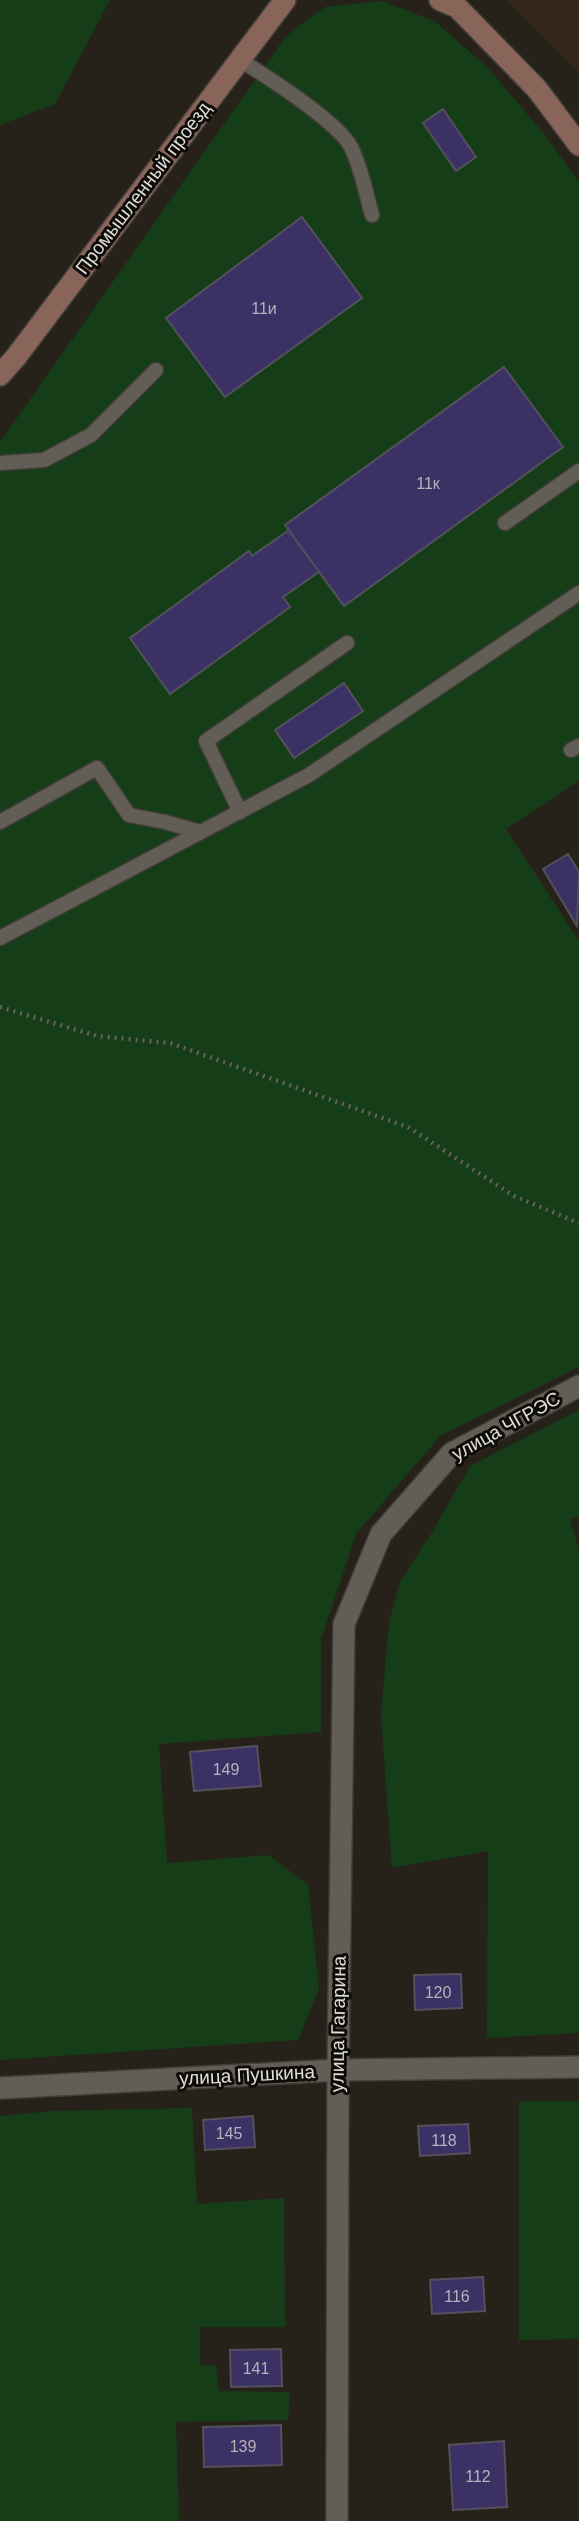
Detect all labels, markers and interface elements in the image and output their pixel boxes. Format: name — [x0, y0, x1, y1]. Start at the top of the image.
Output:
street label: Промышленный проезд — [71, 98, 215, 278]
house number: 11и — [251, 300, 277, 317]
house number: 11к — [416, 475, 441, 492]
street label: улица ЧГРЭС — [448, 1388, 564, 1464]
house number: 149 — [213, 1761, 239, 1778]
street label: улица Гагарина — [326, 1955, 350, 2092]
house number: 120 — [425, 1984, 451, 2001]
street label: улица Пушкина — [179, 2061, 316, 2089]
house number: 145 — [216, 2125, 242, 2142]
house number: 118 — [431, 2132, 457, 2149]
house number: 116 — [444, 2288, 470, 2305]
house number: 141 — [243, 2360, 269, 2377]
house number: 139 — [230, 2438, 256, 2455]
house number: 112 — [465, 2468, 491, 2485]

